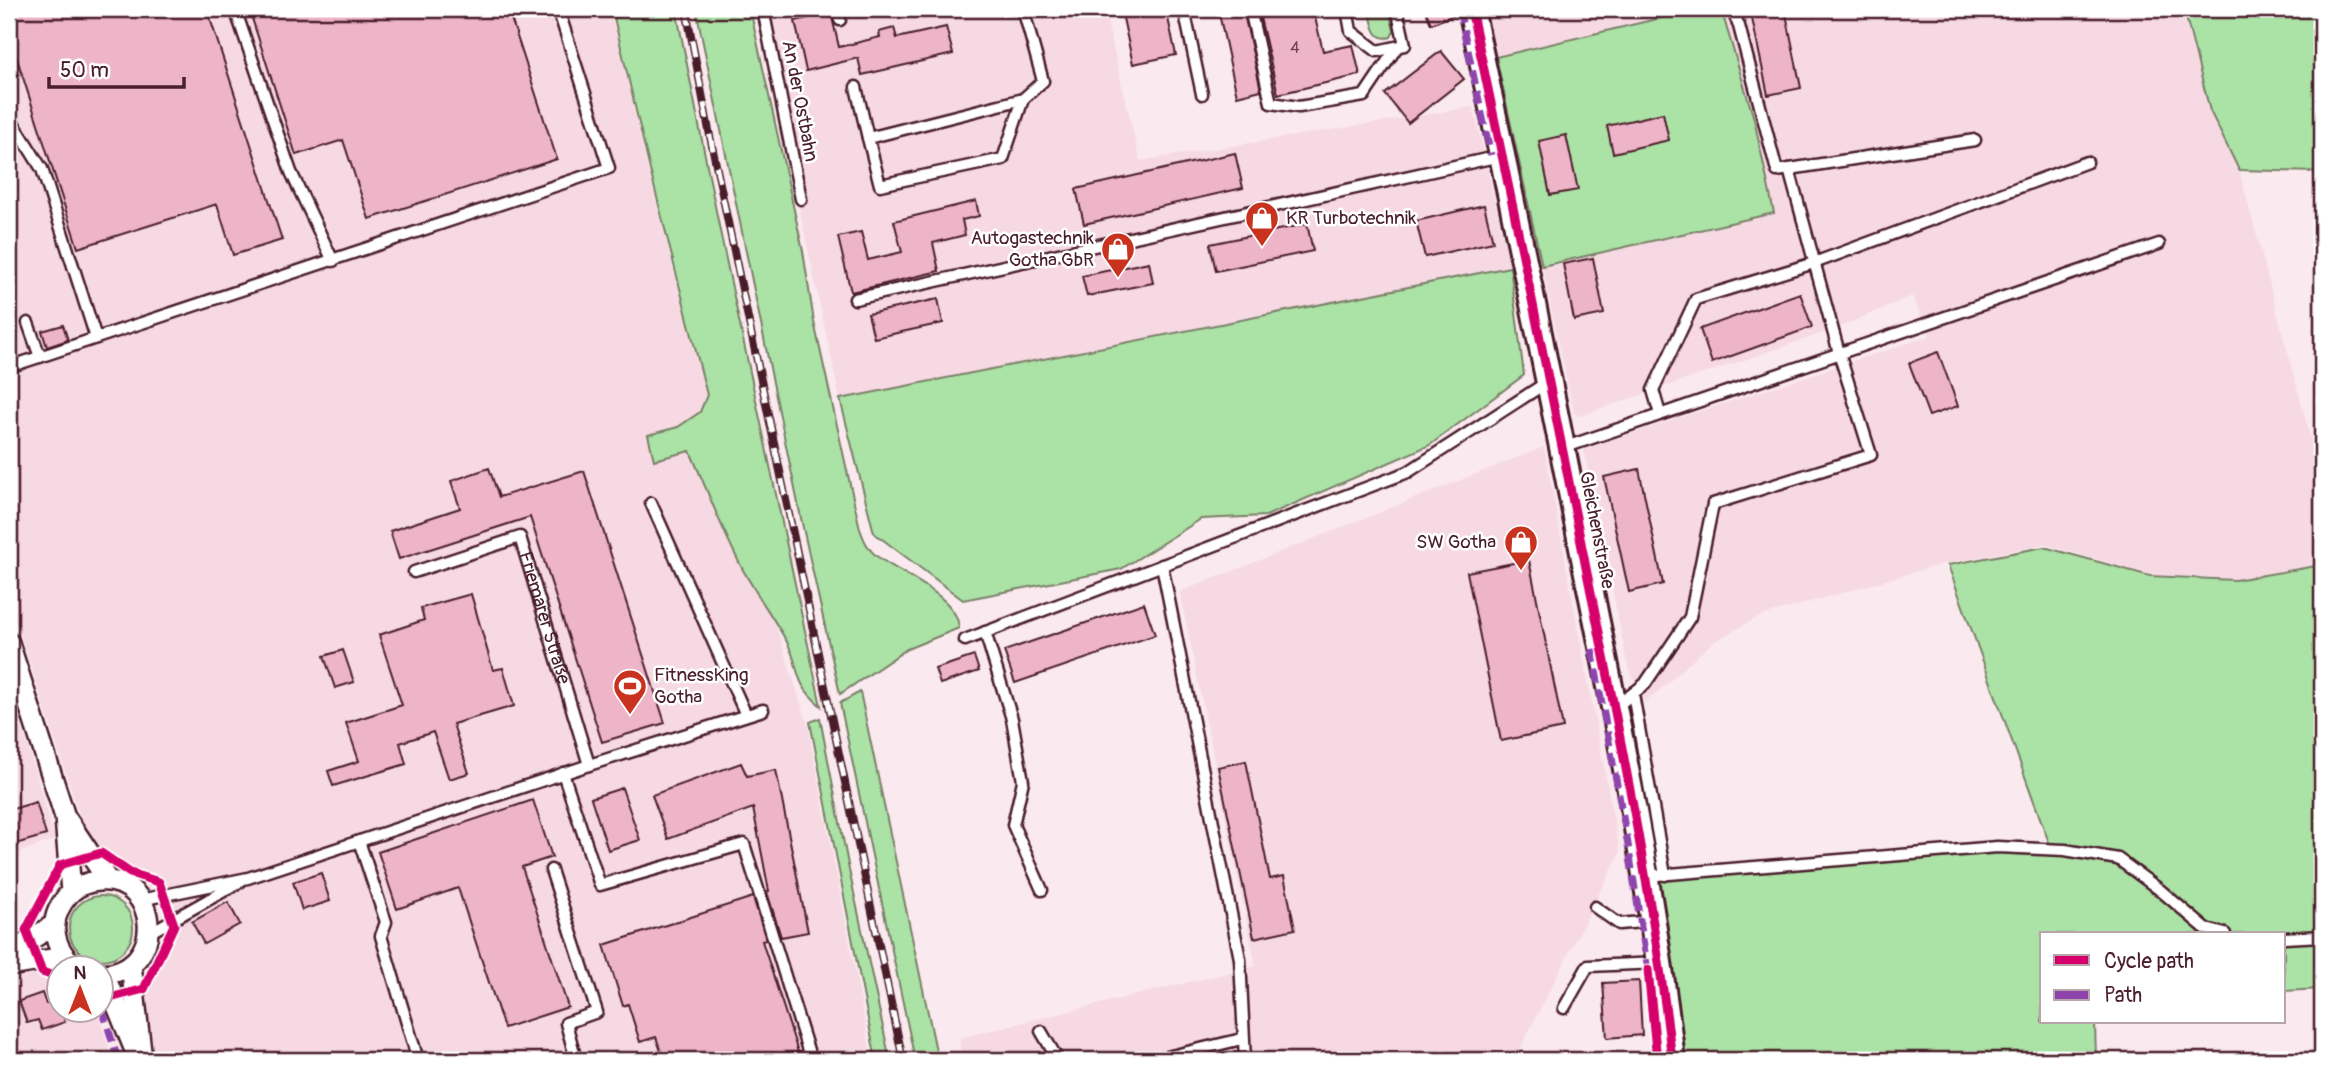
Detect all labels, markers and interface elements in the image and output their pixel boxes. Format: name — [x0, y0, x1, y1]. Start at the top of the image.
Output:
street label: An der Ostbahn — [776, 38, 824, 164]
house number: 4 — [1290, 38, 1300, 58]
scale bar — [49, 46, 184, 90]
text: 50 m — [60, 57, 109, 84]
shop icon: KR Turbotechnik — [1243, 199, 1281, 248]
place label: KR Turbotechnik — [1286, 206, 1416, 230]
place label: Autogastechnik Gotha GbR — [970, 226, 1094, 272]
shop icon: Autogastechnik Gotha GbR — [1099, 230, 1137, 279]
street label: Gleichenstraße — [1574, 469, 1620, 591]
shop icon: SW Gotha — [1502, 523, 1540, 572]
place label: SW Gotha — [1416, 530, 1496, 554]
street label: Friemarer Straße — [513, 549, 576, 688]
place label: FitnessKing Gotha — [654, 663, 749, 709]
sports icon: FitnessKing Gotha — [611, 667, 649, 716]
legend — [2040, 932, 2286, 1024]
text: Cycle path — [2104, 948, 2194, 975]
north arrow — [46, 954, 116, 1024]
text: N — [74, 961, 87, 985]
text: Path — [2104, 982, 2142, 1009]

